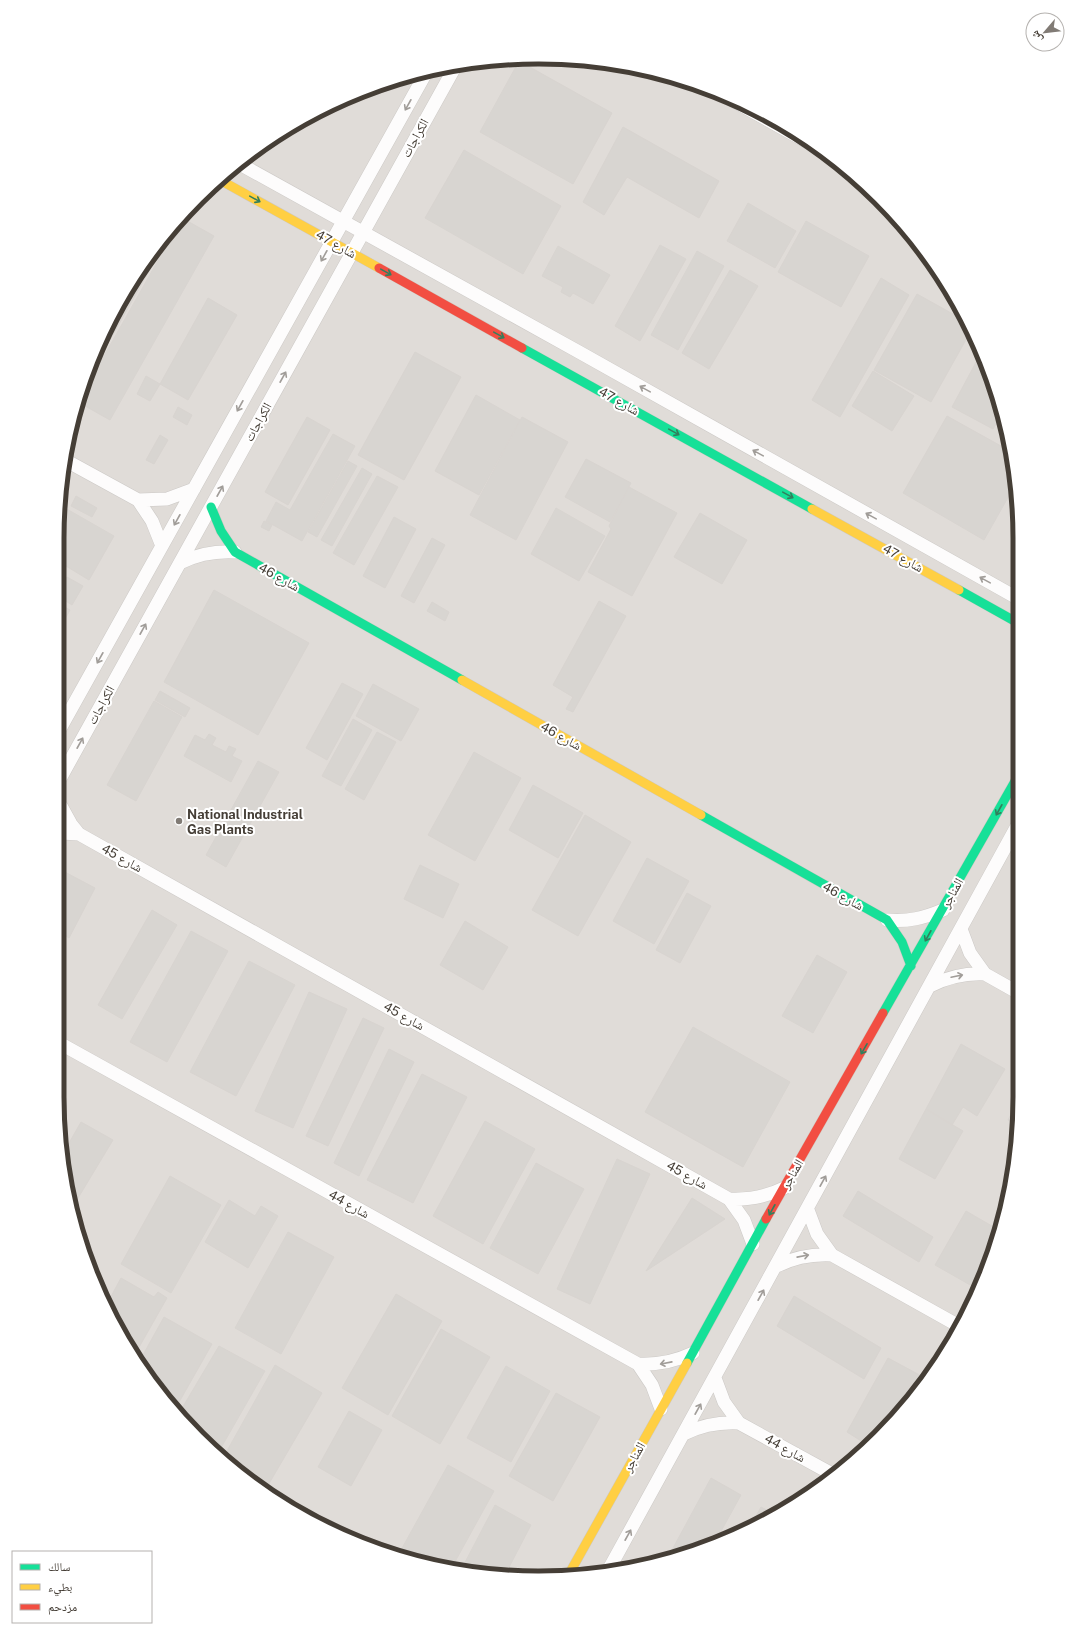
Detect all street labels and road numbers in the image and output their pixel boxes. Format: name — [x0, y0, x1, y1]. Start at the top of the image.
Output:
street label: الكراجات — [398, 116, 433, 160]
street label: شارع 47 — [312, 227, 359, 263]
street label: شارع 47 — [595, 384, 642, 420]
street label: الكراجات — [241, 400, 276, 444]
street label: شارع 47 — [879, 541, 926, 577]
street label: شارع 46 — [255, 560, 302, 596]
street label: الكراجات — [84, 683, 119, 727]
street label: شارع 46 — [537, 719, 584, 755]
street label: شارع 45 — [98, 841, 145, 877]
street label: المناجر — [937, 875, 967, 912]
street label: شارع 46 — [819, 879, 866, 915]
street label: شارع 45 — [380, 999, 427, 1035]
street label: المناجر — [777, 1156, 807, 1193]
street label: شارع 45 — [663, 1158, 710, 1194]
street label: شارع 44 — [325, 1187, 372, 1223]
street label: شارع 44 — [761, 1431, 808, 1467]
street label: المناجر — [619, 1439, 649, 1476]

